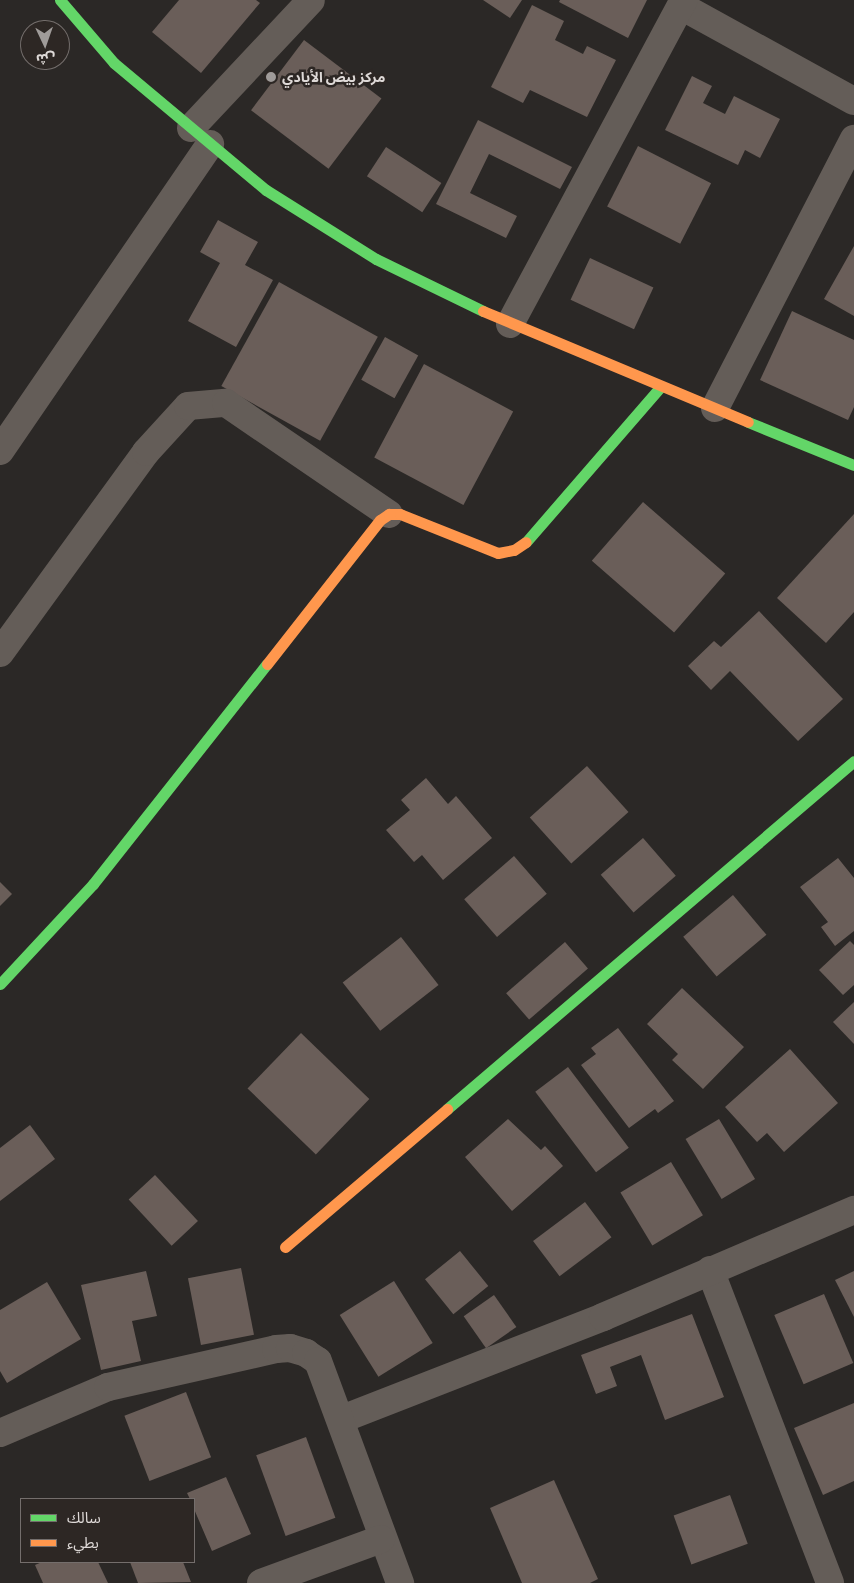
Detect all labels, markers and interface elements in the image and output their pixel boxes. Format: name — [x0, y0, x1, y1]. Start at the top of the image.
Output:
north arrow — [20, 20, 70, 70]
text: ش — [36, 50, 56, 68]
place label: مركز بيض الأيادي — [282, 69, 385, 85]
marker: مركز بيض الأيادي — [264, 70, 278, 84]
legend — [20, 1498, 195, 1563]
text: سالك — [67, 1508, 101, 1526]
text: بطيء — [67, 1533, 99, 1551]

